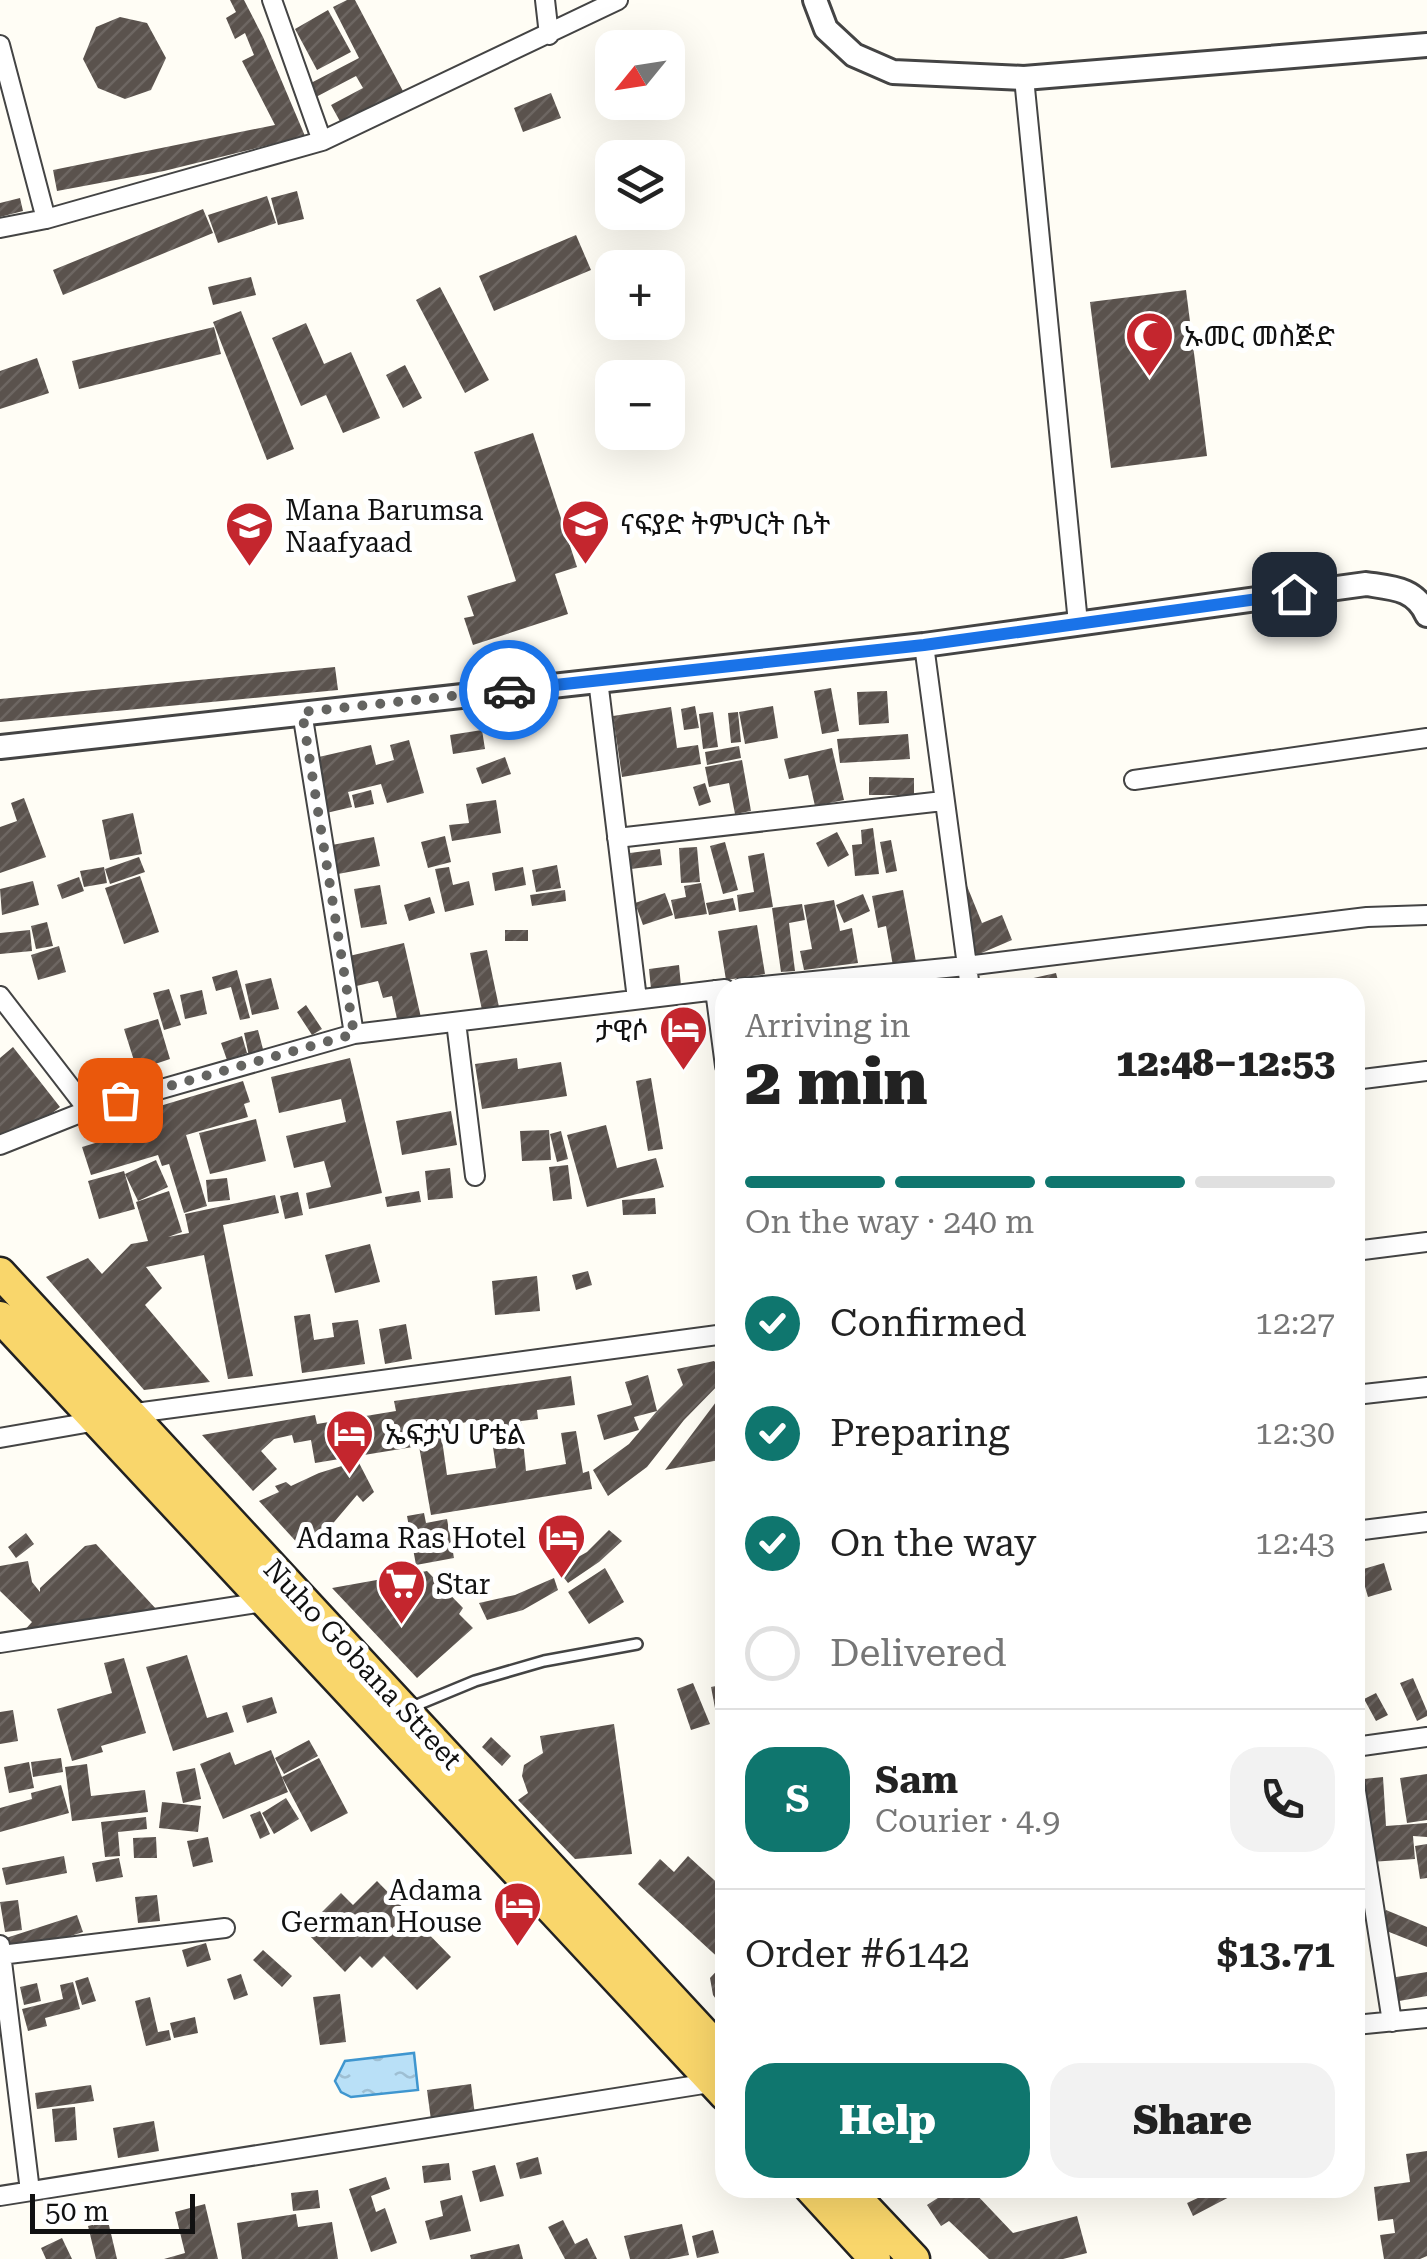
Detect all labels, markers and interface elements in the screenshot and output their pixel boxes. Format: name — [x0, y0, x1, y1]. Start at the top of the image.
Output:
north arrow — [595, 30, 685, 120]
map controls — [595, 30, 685, 450]
button: layers — [595, 140, 685, 230]
button: + — [595, 250, 685, 340]
mosque icon: ኡመር መስጅድ — [1123, 310, 1175, 378]
place label: ኡመር መስጅድ — [1184, 320, 1335, 353]
button: − — [595, 360, 685, 450]
place label: Mana Barumsa Naafyaad — [285, 494, 484, 559]
school or university icon: ናፍያድ ትምህርት ቤት — [559, 498, 611, 566]
school or university icon: Mana Barumsa Naafyaad — [224, 500, 276, 568]
place label: ናፍያድ ትምህርት ቤት — [620, 508, 830, 541]
pin — [1252, 552, 1337, 637]
icon: home — [1267, 567, 1322, 622]
courier — [459, 640, 559, 740]
icon: car — [482, 663, 537, 718]
hotel icon: ታዊሶ — [658, 1004, 710, 1072]
text: Arriving in — [745, 1007, 910, 1045]
place label: ታዊሶ — [596, 1014, 649, 1047]
text: 12:48–12:53 — [1116, 1041, 1335, 1085]
text: 2 min — [745, 1044, 928, 1120]
pin — [78, 1058, 163, 1143]
icon: bag — [93, 1073, 148, 1128]
text: On the way · 240 m — [745, 1203, 1034, 1241]
icon: check — [745, 1296, 800, 1351]
text: Confirmed — [830, 1301, 1027, 1345]
text: 12:27 — [1255, 1304, 1335, 1342]
icon: check — [745, 1406, 800, 1461]
hotel icon: ኤፍታህ ሆቴል — [324, 1408, 376, 1476]
text: Preparing — [830, 1411, 1010, 1455]
text: 12:30 — [1255, 1414, 1335, 1452]
place label: ኤፍታህ ሆቴል — [385, 1418, 526, 1451]
hotel icon: Adama Ras Hotel — [535, 1512, 587, 1580]
icon: check — [745, 1516, 800, 1571]
text: On the way — [830, 1521, 1036, 1565]
place label: Adama Ras Hotel — [297, 1522, 526, 1555]
text: 12:43 — [1255, 1524, 1335, 1562]
street label: Nuho Gobana Street — [257, 1552, 469, 1776]
supermarket icon: Star — [375, 1558, 427, 1626]
place label: Star — [436, 1568, 490, 1601]
text: Delivered — [830, 1631, 1007, 1675]
button: phone — [1230, 1747, 1335, 1852]
text: Sam — [875, 1758, 958, 1802]
text: S — [786, 1777, 809, 1821]
text: Courier · 4.9 — [875, 1802, 1060, 1840]
place label: Adama German House — [281, 1874, 482, 1939]
hotel icon: Adama German House — [491, 1880, 543, 1948]
text: Order #6142 — [745, 1932, 970, 1976]
text: $13.71 — [1217, 1932, 1335, 1976]
button: Help — [745, 2063, 1030, 2178]
button: Share — [1050, 2063, 1335, 2178]
scale bar — [30, 2189, 195, 2234]
text: 50 m — [45, 2195, 109, 2228]

